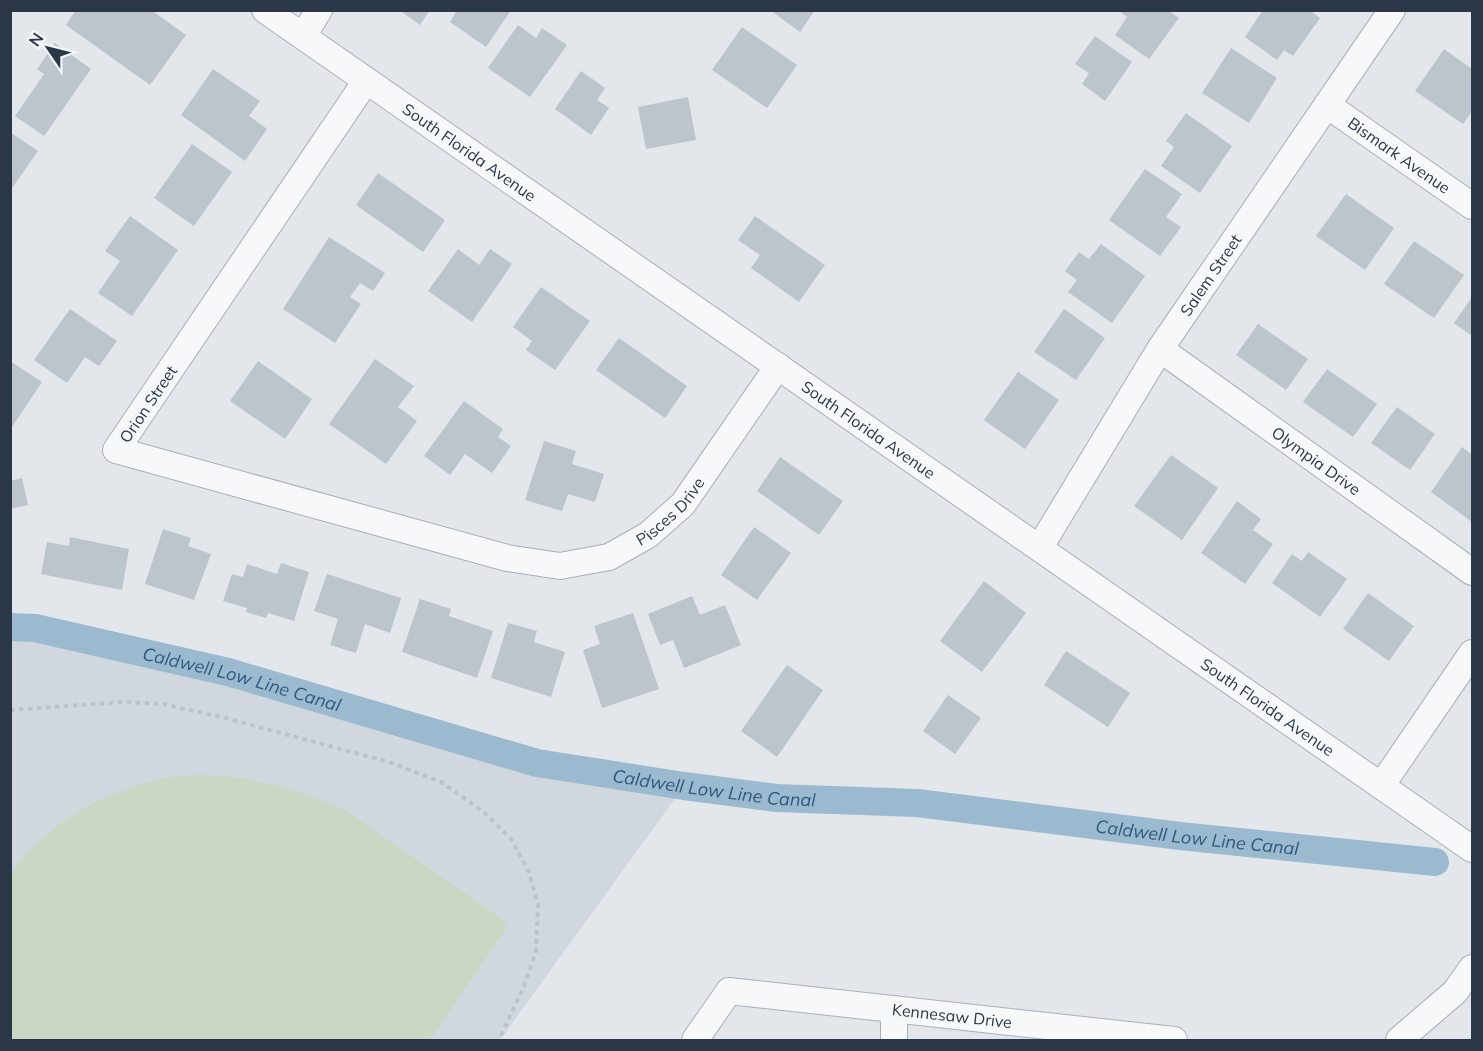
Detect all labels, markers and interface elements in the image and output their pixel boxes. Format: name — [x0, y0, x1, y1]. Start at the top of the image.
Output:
north arrow — [18, 18, 78, 78]
text: N — [24, 29, 47, 50]
street label: South Florida Avenue — [399, 99, 540, 206]
street label: Bismark Avenue — [1344, 113, 1454, 198]
street label: Salem Street — [1176, 230, 1246, 320]
street label: Orion Street — [115, 361, 181, 446]
street label: South Florida Avenue — [798, 376, 939, 483]
street label: Olympia Drive — [1268, 422, 1365, 499]
street label: Pisces Drive — [632, 473, 708, 550]
water label: Caldwell Low Line Canal — [140, 641, 344, 716]
street label: South Florida Avenue — [1197, 654, 1338, 760]
water label: Caldwell Low Line Canal — [611, 763, 817, 811]
water label: Caldwell Low Line Canal — [1094, 814, 1301, 860]
street label: Kennesaw Drive — [891, 999, 1013, 1032]

